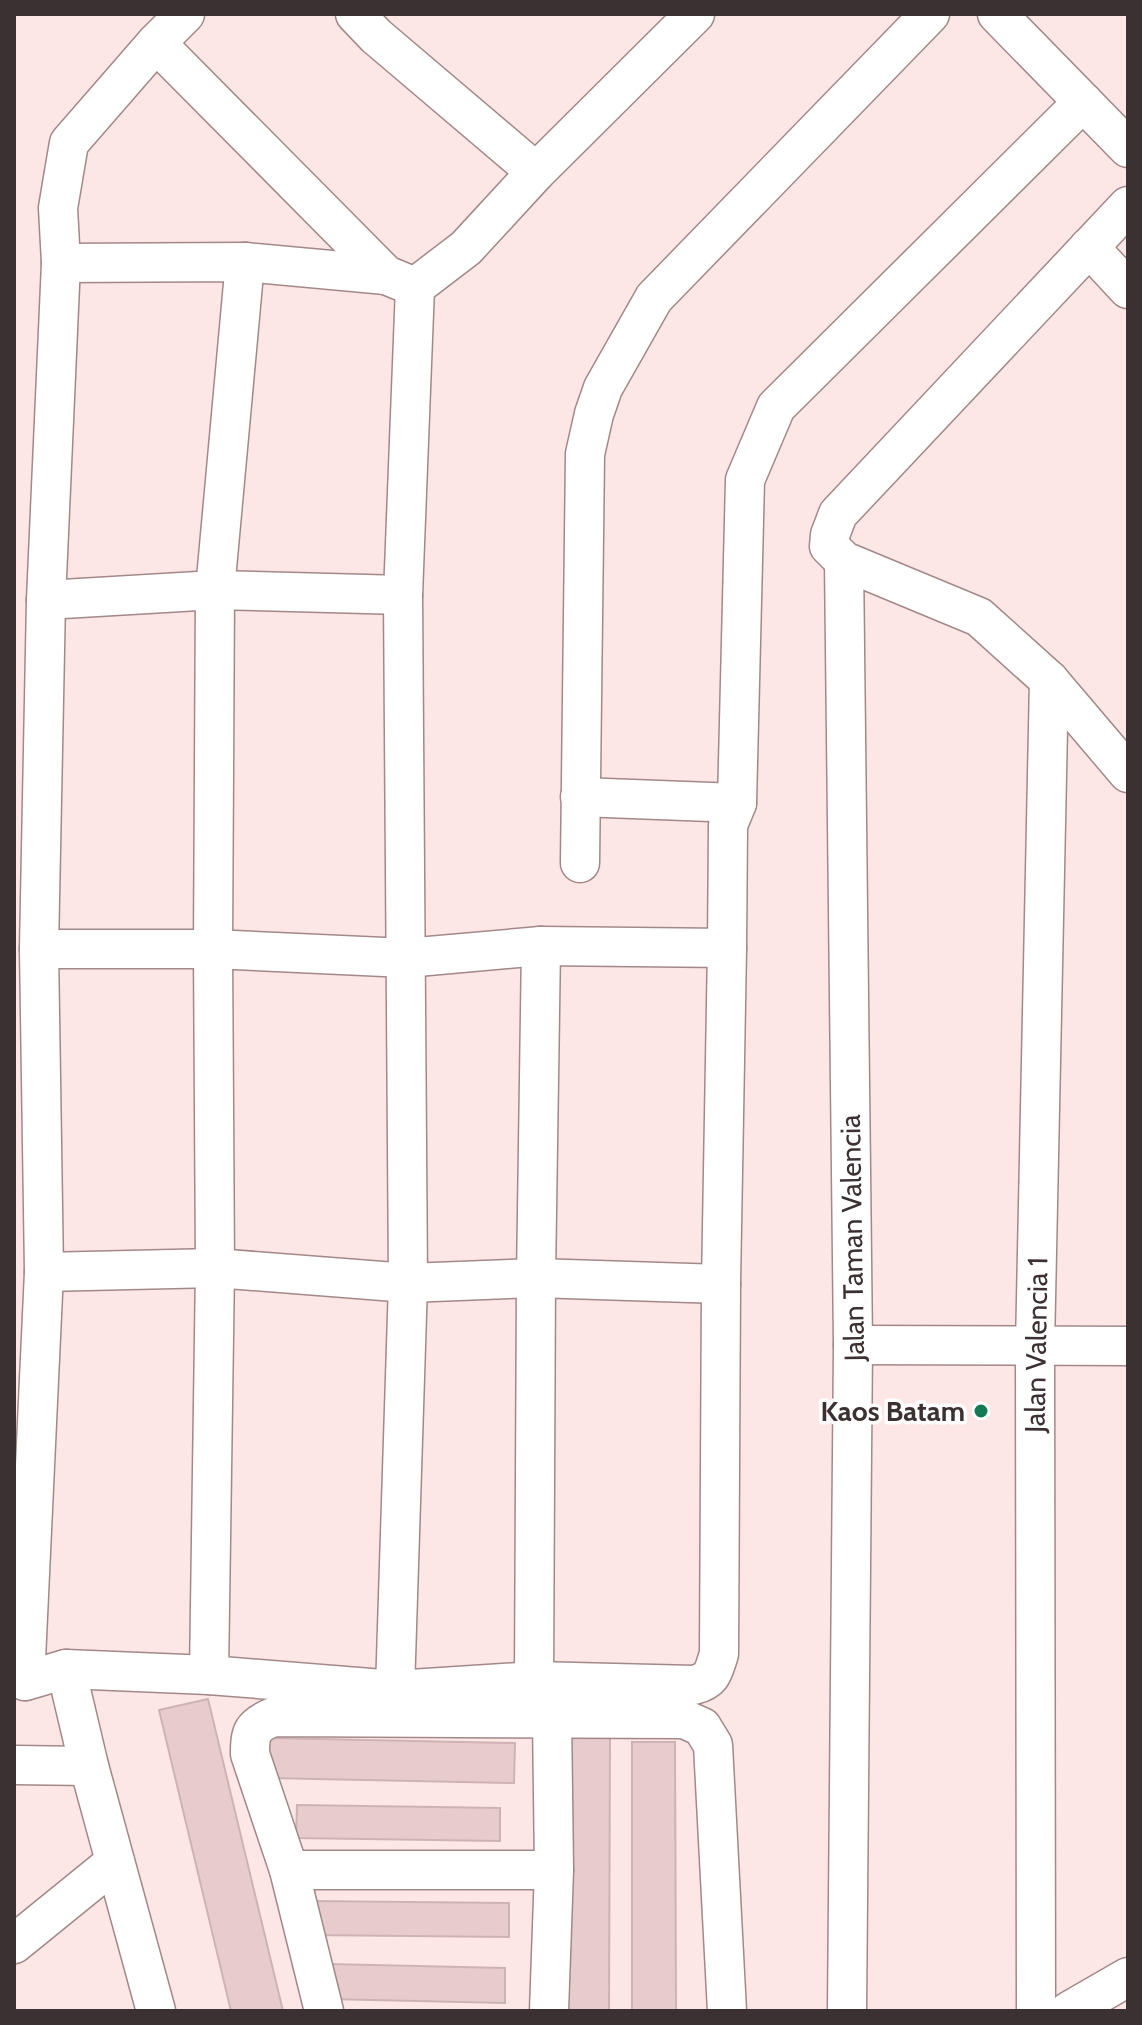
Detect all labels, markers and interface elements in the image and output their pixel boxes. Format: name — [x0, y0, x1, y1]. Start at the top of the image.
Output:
street label: Jalan Taman Valencia — [833, 1114, 871, 1363]
street label: Jalan Valencia 1 — [1017, 1257, 1055, 1434]
place label: Kaos Batam — [820, 1394, 965, 1428]
marker: Kaos Batam — [972, 1402, 990, 1420]

